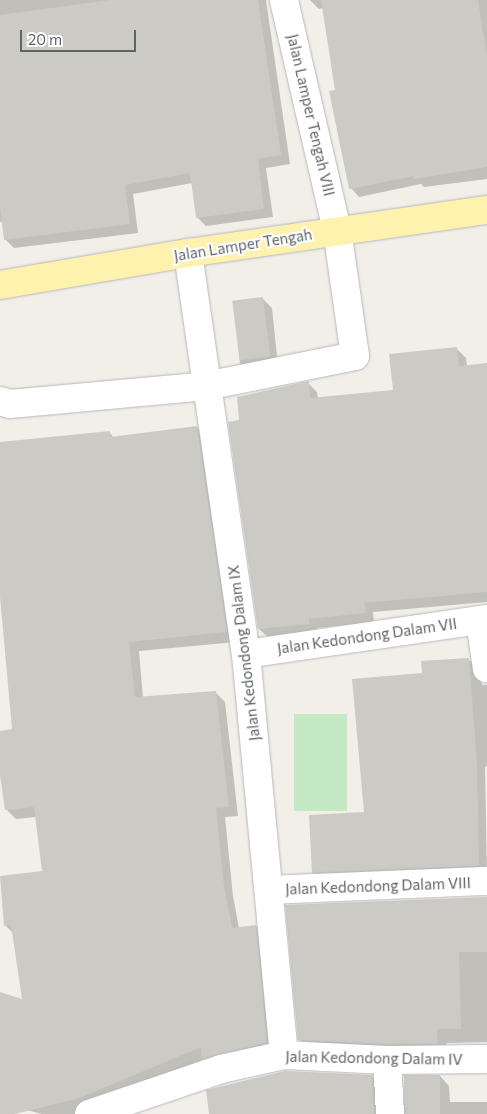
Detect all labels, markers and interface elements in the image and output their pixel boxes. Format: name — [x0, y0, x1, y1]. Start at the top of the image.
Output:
scale bar — [22, 20, 139, 52]
text: 20 m — [28, 30, 62, 48]
street label: Jalan Lamper Tengah VIII — [284, 32, 338, 198]
street label: Jalan Lamper Tengah — [172, 225, 314, 265]
street label: Jalan Kedondong Dalam IX — [224, 564, 264, 742]
street label: Jalan Kedondong Dalam VII — [276, 614, 458, 658]
street label: Jalan Kedondong Dalam VIII — [285, 874, 471, 898]
street label: Jalan Kedondong Dalam IV — [285, 1047, 463, 1069]

